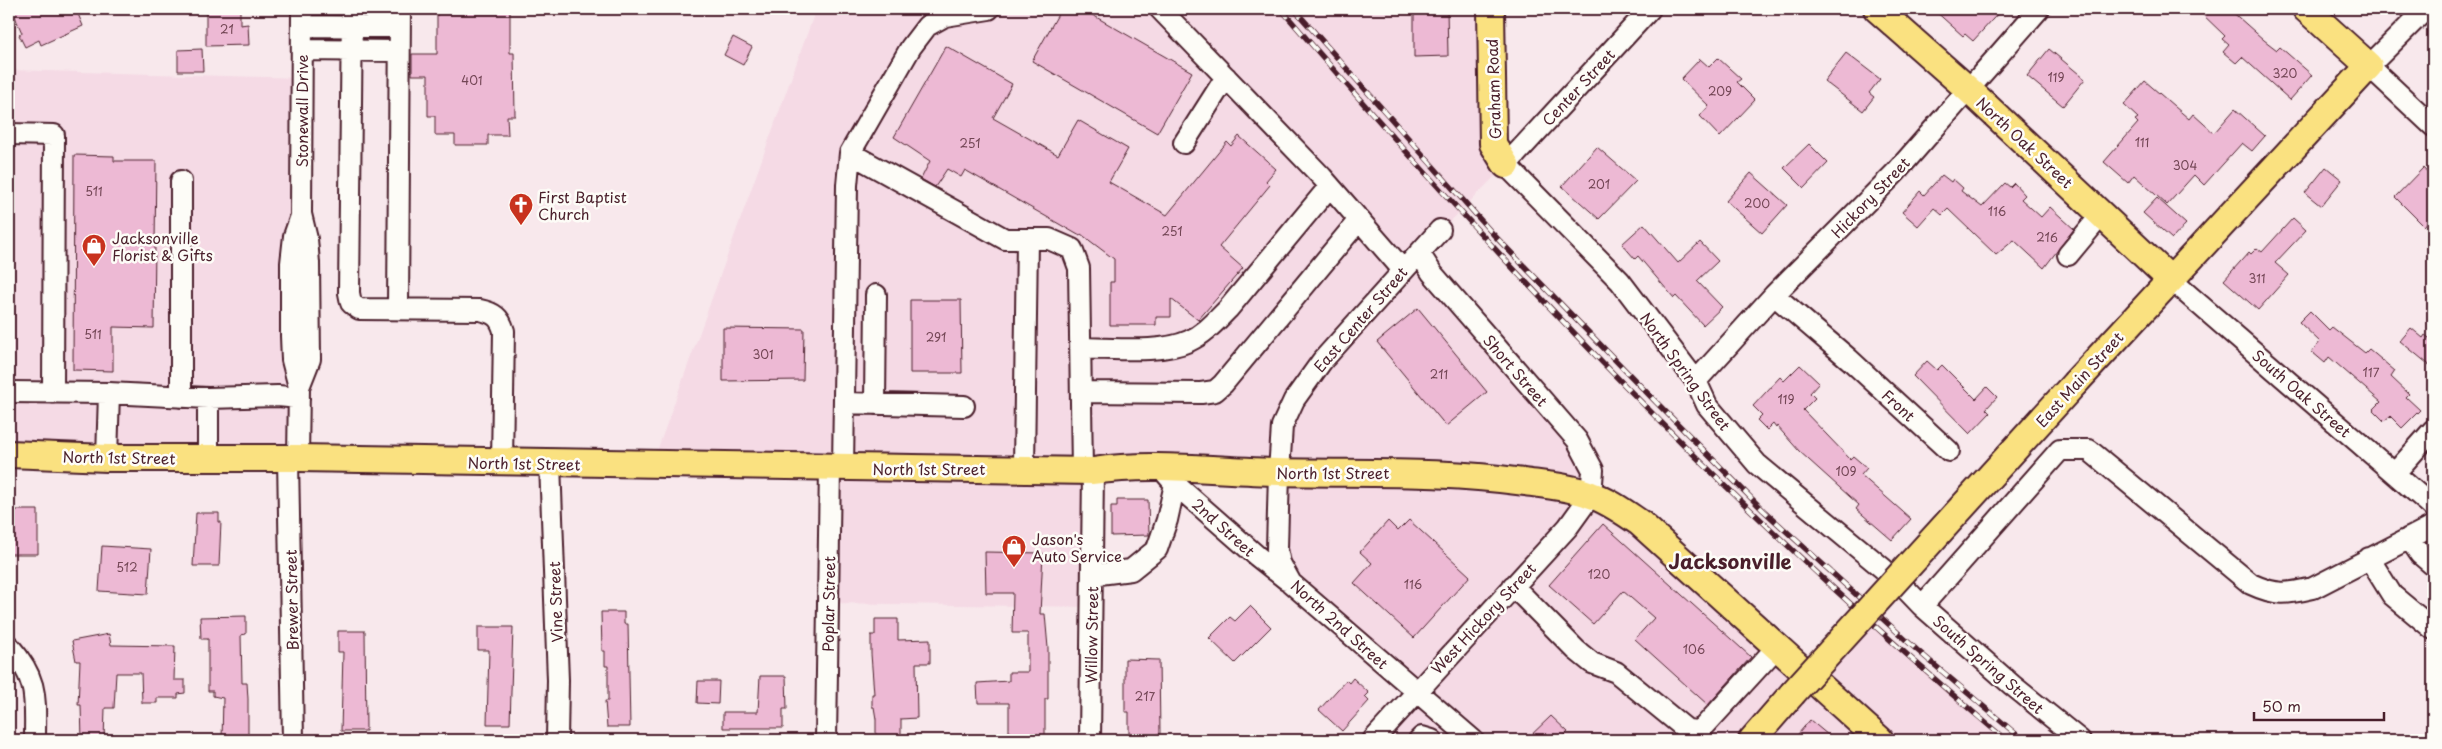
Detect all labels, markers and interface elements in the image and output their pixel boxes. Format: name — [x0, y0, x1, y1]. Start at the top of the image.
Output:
house number: 21 — [220, 20, 234, 38]
street label: Graham Road — [1480, 38, 1506, 140]
street label: Center Street — [1536, 43, 1620, 131]
street label: Stonewall Drive — [290, 54, 313, 168]
house number: 320 — [2273, 64, 2298, 82]
house number: 119 — [2047, 68, 2065, 86]
house number: 401 — [461, 71, 483, 89]
house number: 209 — [1708, 82, 1732, 100]
street label: North Oak Street — [1971, 91, 2079, 193]
house number: 111 — [2135, 133, 2149, 151]
house number: 251 — [959, 134, 981, 152]
street label: Hickory Street — [1825, 151, 1915, 243]
house number: 304 — [2173, 156, 2197, 174]
house number: 201 — [1588, 175, 1610, 193]
house number: 511 — [85, 182, 103, 200]
place label: First Baptist Church — [538, 185, 627, 225]
church icon: First Baptist Church — [508, 192, 534, 226]
house number: 200 — [1744, 194, 1770, 212]
house number: 116 — [1988, 202, 2006, 220]
house number: 251 — [1161, 222, 1183, 240]
place label: Jacksonville Florist & Gifts — [112, 226, 213, 266]
house number: 216 — [2036, 228, 2058, 246]
shop icon: Jacksonville Florist & Gifts — [81, 233, 107, 267]
street label: East Center Street — [1308, 261, 1412, 377]
house number: 311 — [2248, 269, 2266, 287]
street label: North Spring Street — [1635, 307, 1737, 435]
house number: 511 — [84, 325, 102, 343]
street label: East Main Street — [2030, 326, 2128, 432]
house number: 291 — [926, 328, 946, 346]
street label: Short Street — [1478, 329, 1554, 411]
street label: South Oak Street — [2248, 344, 2356, 442]
house number: 301 — [752, 345, 774, 363]
house number: 117 — [2363, 363, 2380, 381]
house number: 211 — [1430, 365, 1448, 383]
street label: Front — [1877, 384, 1921, 426]
house number: 119 — [1777, 390, 1795, 408]
street label: North 1st Street — [62, 445, 176, 469]
street label: North 1st Street — [467, 451, 581, 475]
street label: North 1st Street — [873, 457, 985, 480]
street label: North 1st Street — [1277, 461, 1389, 484]
house number: 109 — [1835, 462, 1857, 480]
street label: 2nd Street — [1187, 492, 1261, 562]
place label: Jason's Auto Service — [1032, 527, 1122, 567]
shop icon: Jason's Auto Service — [1001, 534, 1027, 568]
district label: Jacksonville — [1669, 546, 1792, 576]
street label: Brewer Street — [279, 549, 303, 651]
street label: Poplar Street — [816, 556, 840, 652]
street label: West Hickory Street — [1425, 557, 1541, 679]
house number: 512 — [116, 558, 138, 576]
street label: Vine Street — [542, 561, 568, 643]
house number: 120 — [1588, 565, 1610, 583]
street label: North 2nd Street — [1286, 574, 1394, 674]
house number: 116 — [1404, 575, 1422, 593]
street label: Willow Street — [1079, 586, 1103, 684]
street label: South Spring Street — [1928, 609, 2050, 719]
house number: 106 — [1683, 640, 1705, 658]
house number: 217 — [1135, 687, 1156, 705]
scale bar — [2254, 689, 2384, 721]
text: 50 m — [2262, 694, 2301, 717]

